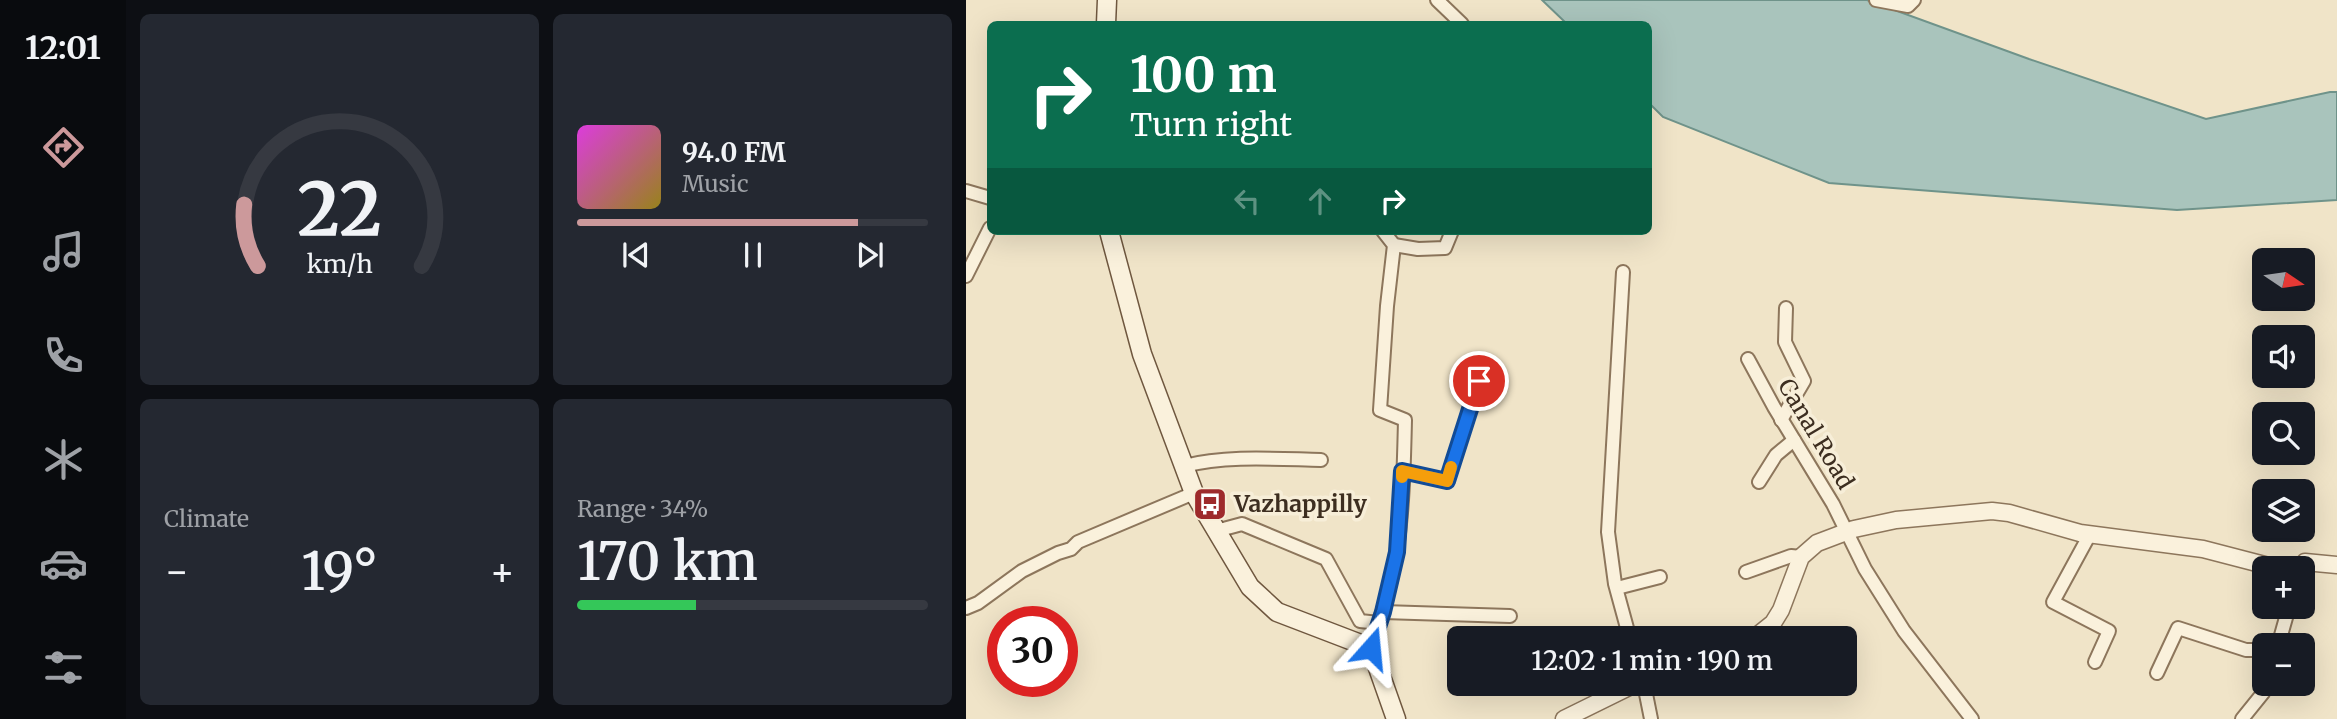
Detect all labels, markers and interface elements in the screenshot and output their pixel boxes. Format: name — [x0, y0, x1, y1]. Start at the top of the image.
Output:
text: 12:01 — [25, 28, 101, 68]
text: 100 m — [1130, 44, 1277, 105]
icon: right — [1015, 49, 1106, 140]
text: Turn right — [1130, 105, 1292, 145]
icon: directions — [39, 123, 88, 172]
text: 94.0 FM — [682, 136, 786, 169]
text: 22 — [297, 164, 382, 256]
text: Music — [682, 169, 749, 198]
icon: left — [1228, 182, 1266, 220]
icon: ahead — [1301, 182, 1339, 220]
icon: right — [1374, 182, 1412, 220]
icon: music — [39, 227, 88, 276]
icon: previous — [617, 236, 655, 274]
icon: pause — [734, 236, 772, 274]
icon: next — [851, 236, 889, 274]
text: km/h — [306, 248, 373, 280]
north arrow — [2252, 248, 2315, 312]
map controls — [2252, 248, 2315, 696]
button: sound — [2252, 325, 2315, 388]
icon: phone — [39, 331, 88, 380]
pin — [1449, 351, 1509, 411]
icon: arrive — [1460, 362, 1498, 400]
street label: Canal Road — [1772, 373, 1861, 494]
button: search — [2252, 402, 2315, 465]
icon: climate — [39, 435, 88, 484]
button: layers — [2252, 479, 2315, 542]
bus stop icon: Vazhappilly — [1191, 485, 1229, 523]
place label: Vazhappilly — [1233, 489, 1367, 518]
text: Range · 34% — [577, 494, 708, 523]
text: Climate — [164, 504, 249, 533]
text: 170 km — [577, 529, 758, 594]
icon: car — [39, 539, 88, 588]
text: 19° — [301, 539, 378, 604]
text: − — [164, 548, 189, 595]
text: + — [490, 548, 515, 595]
button: + — [2252, 556, 2315, 619]
speed limit sign: 30 — [987, 606, 1078, 697]
position arrow — [1334, 611, 1408, 685]
button: − — [2252, 633, 2315, 696]
icon: filters — [39, 643, 88, 692]
text: 12:02 · 1 min · 190 m — [1531, 644, 1773, 677]

